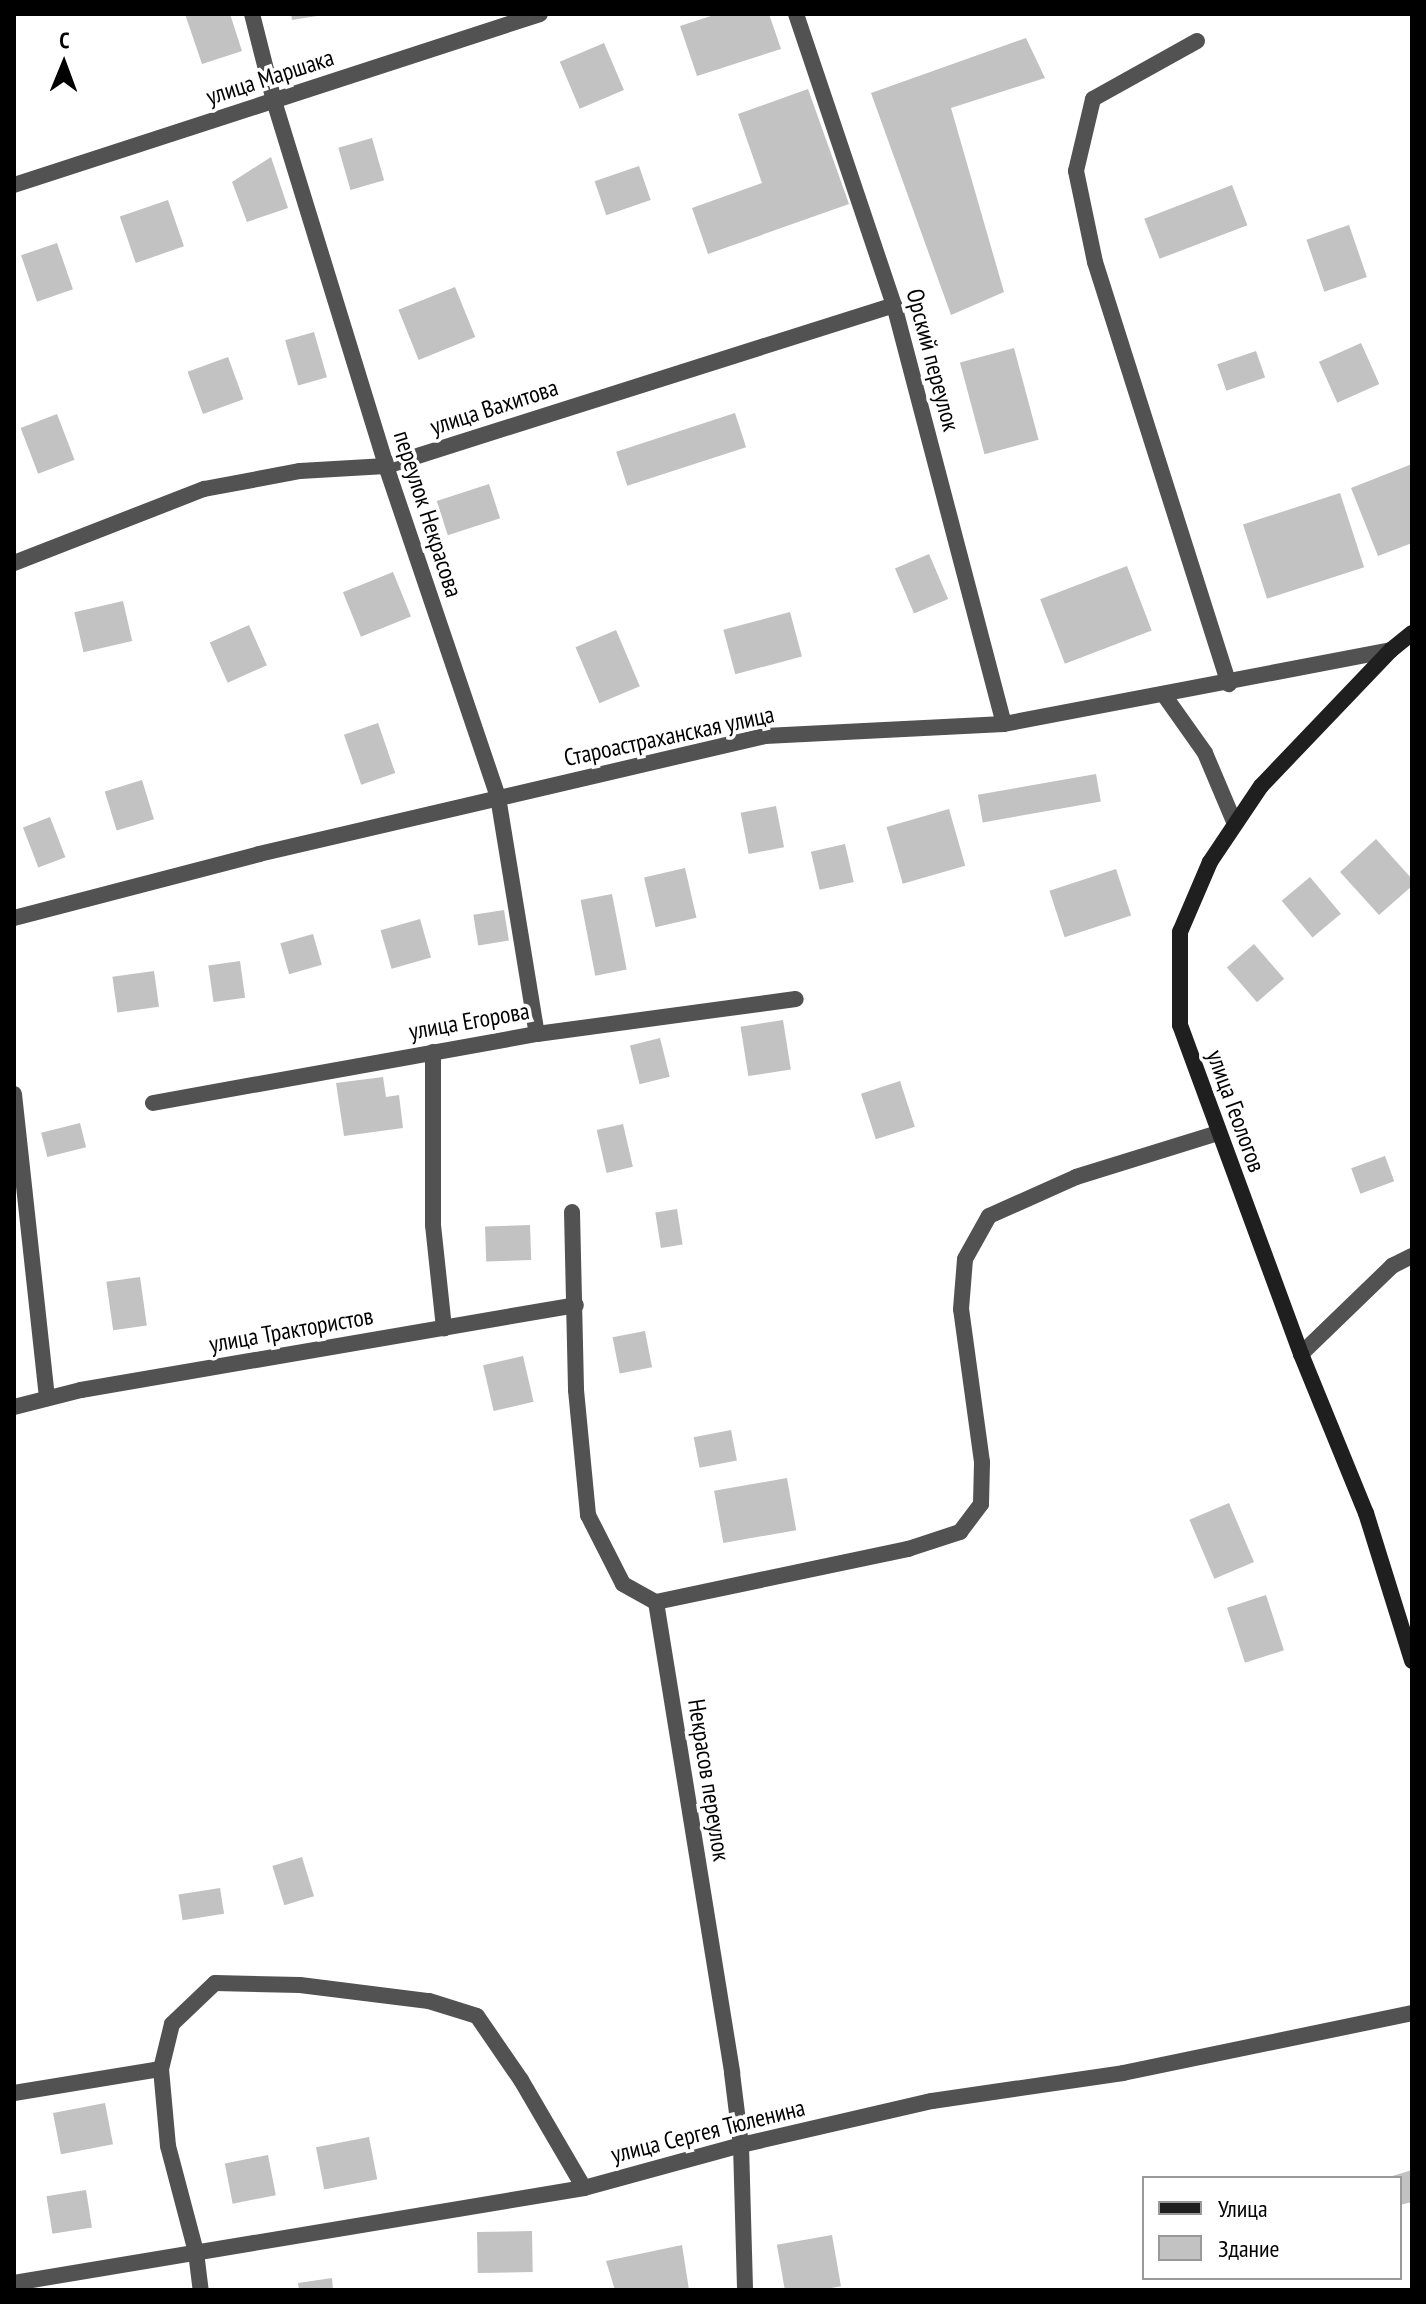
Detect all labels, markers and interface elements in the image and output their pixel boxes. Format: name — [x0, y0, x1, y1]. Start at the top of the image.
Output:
north arrow — [24, 24, 104, 104]
text: С — [59, 26, 70, 54]
street label: улица Маршака — [203, 43, 337, 111]
street label: Орский переулок — [900, 286, 966, 434]
street label: улица Вахитова — [426, 373, 562, 441]
street label: переулок Некрасова — [388, 427, 468, 601]
street label: Староастраханская улица — [561, 700, 777, 772]
street label: улица Егорова — [406, 996, 532, 1046]
street label: улица Геологов — [1201, 1046, 1271, 1176]
street label: улица Трактористов — [206, 1301, 376, 1359]
street label: Некрасов переулок — [682, 1697, 736, 1863]
street label: улица Сергея Тюленина — [608, 2093, 808, 2169]
legend — [1142, 2176, 1402, 2280]
text: Улица — [1218, 2193, 1268, 2224]
text: Здание — [1218, 2233, 1279, 2264]

